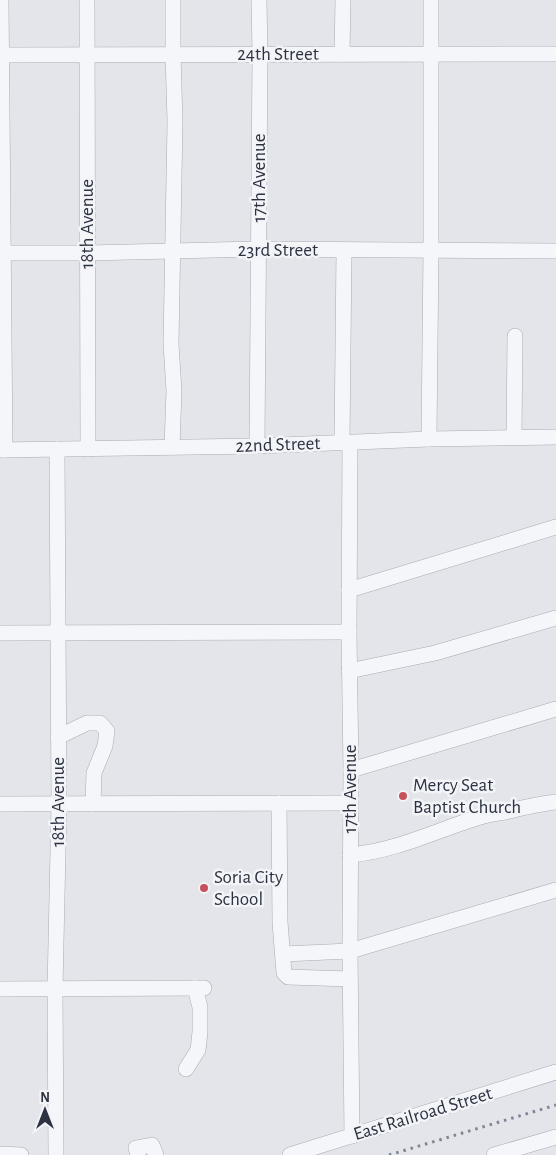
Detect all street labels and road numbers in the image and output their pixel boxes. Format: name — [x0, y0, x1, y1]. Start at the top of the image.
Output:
street label: 24th Street — [237, 45, 319, 64]
street label: 17th Avenue — [250, 134, 269, 222]
street label: 18th Avenue — [78, 179, 97, 269]
street label: 23rd Street — [238, 241, 318, 260]
street label: 22nd Street — [235, 434, 321, 456]
street label: 17th Avenue — [341, 745, 360, 833]
street label: 18th Avenue — [49, 757, 68, 847]
street label: East Railroad Street — [351, 1084, 495, 1144]

